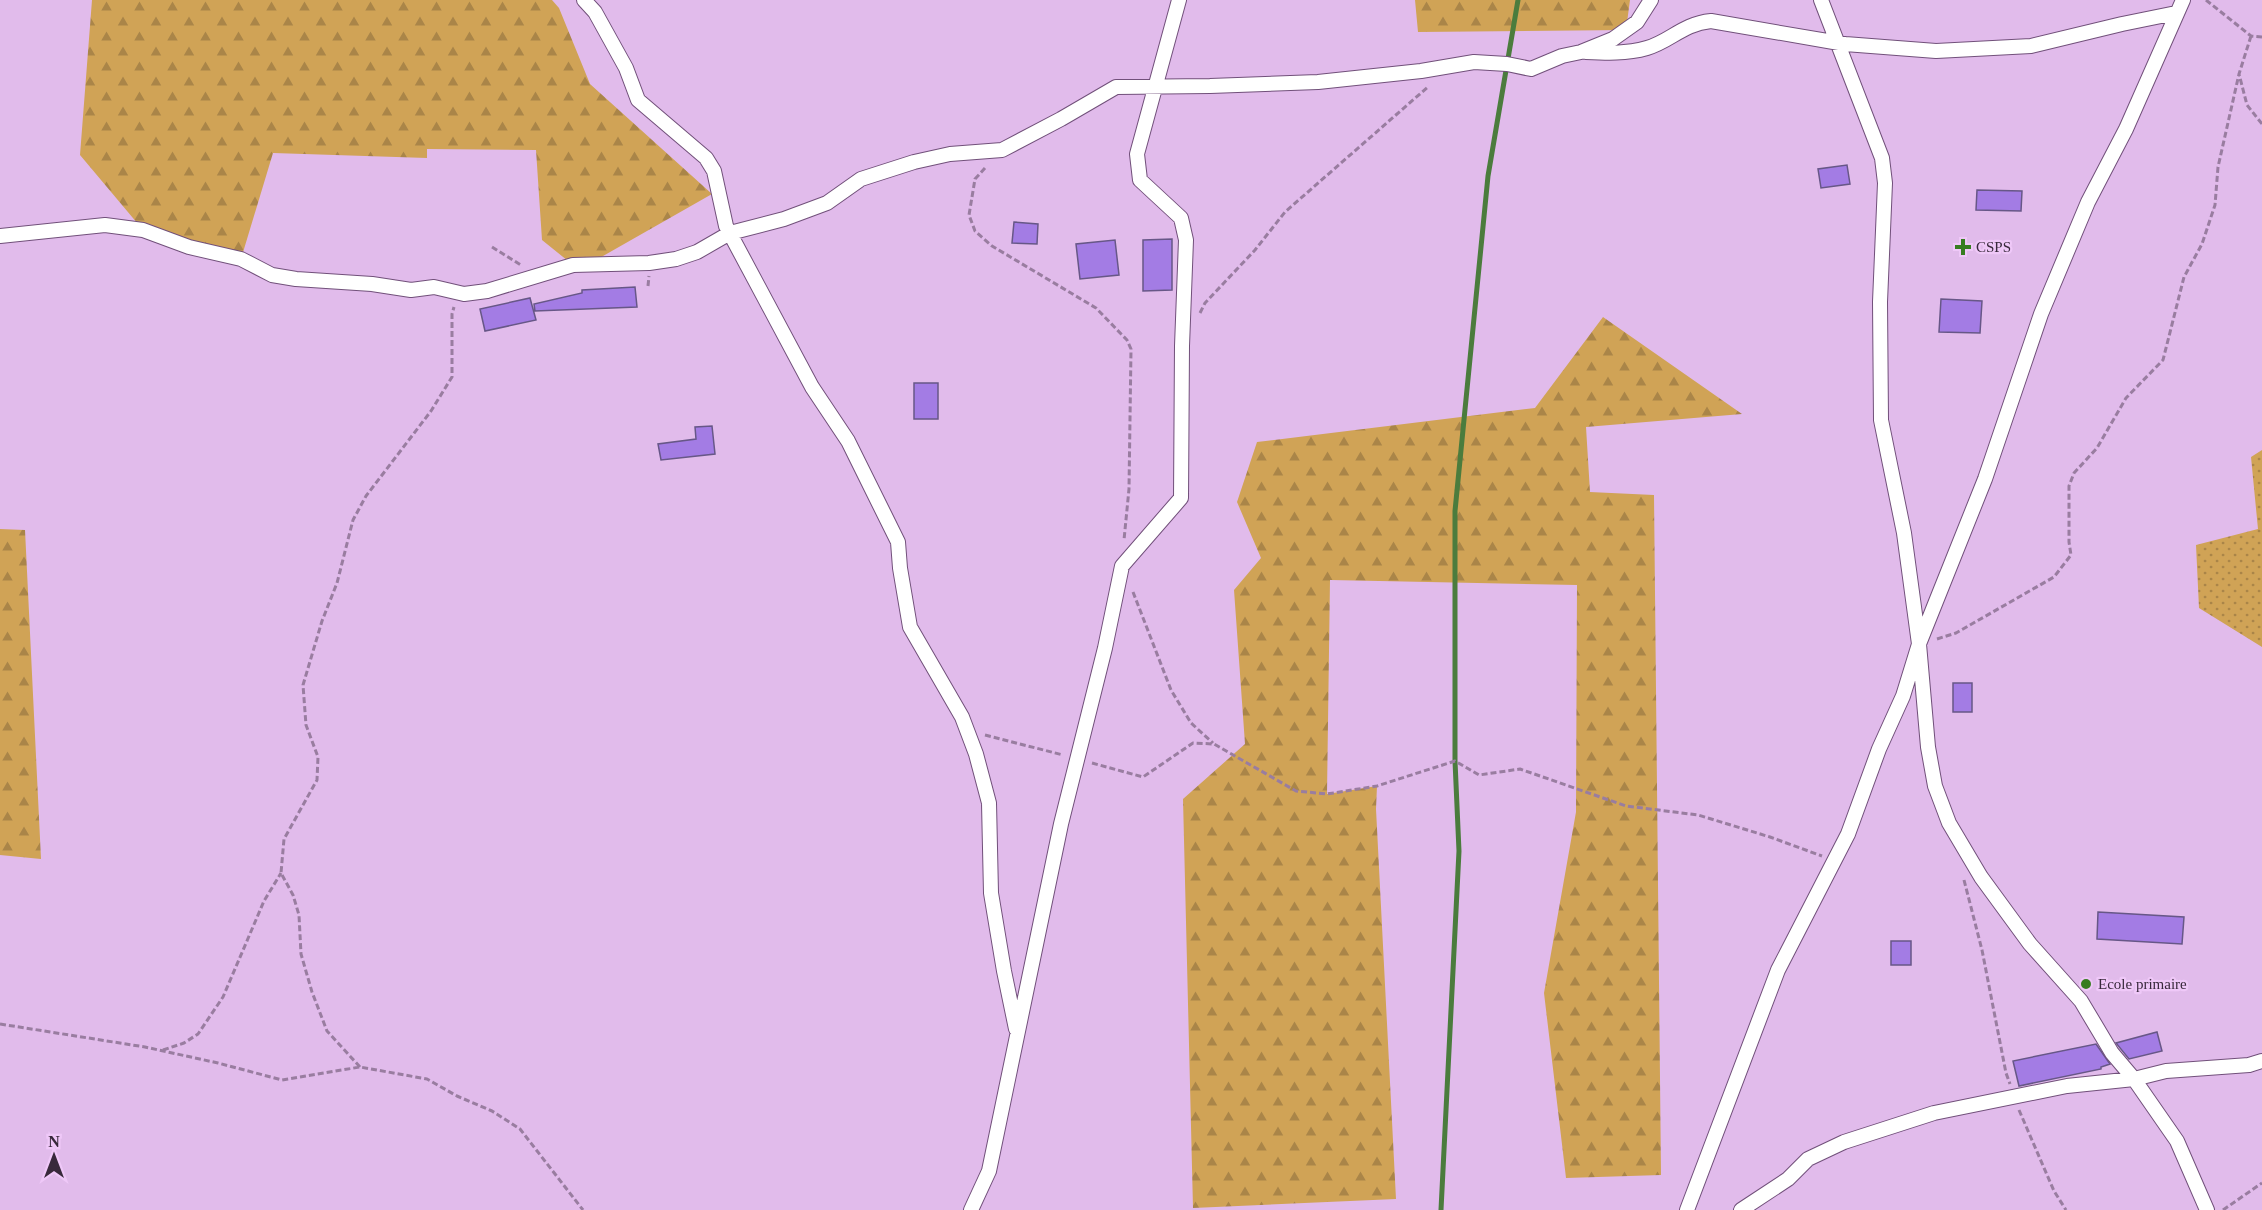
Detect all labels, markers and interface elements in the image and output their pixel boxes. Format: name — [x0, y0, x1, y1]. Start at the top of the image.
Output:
marker: CSPS — [1954, 238, 1972, 256]
place label: CSPS — [1976, 239, 2011, 255]
place label: Ecole primaire — [2098, 976, 2187, 992]
marker: Ecole primaire — [2079, 977, 2093, 991]
north arrow — [24, 1126, 84, 1186]
text: N — [48, 1133, 60, 1150]

